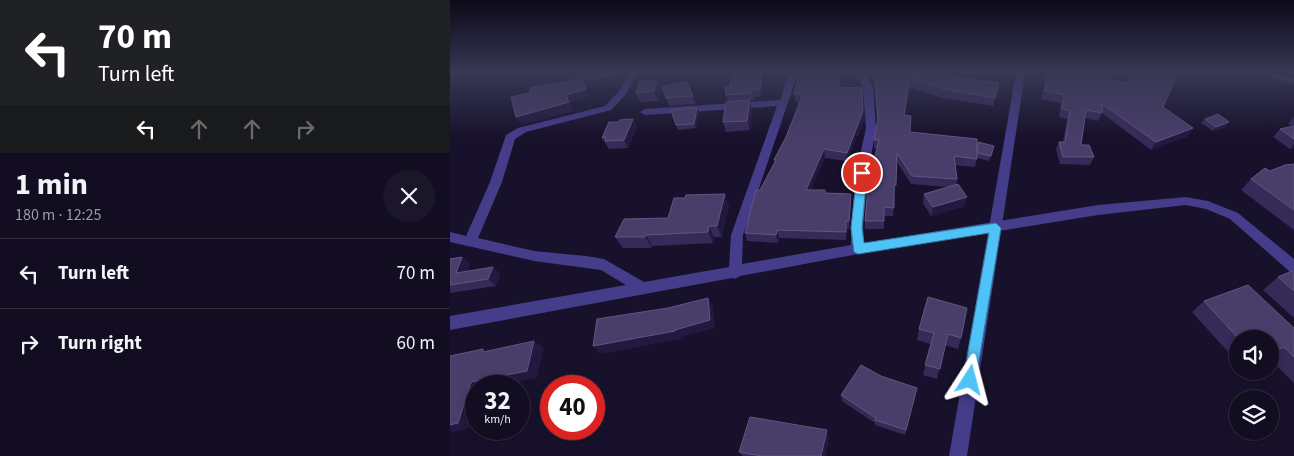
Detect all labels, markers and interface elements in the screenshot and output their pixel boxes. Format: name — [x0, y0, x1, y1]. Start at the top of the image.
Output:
text: 70 m — [98, 12, 172, 62]
icon: left — [15, 20, 80, 85]
text: Turn left — [98, 58, 174, 90]
icon: left — [132, 115, 160, 143]
icon: ahead — [185, 115, 213, 143]
icon: ahead — [238, 115, 266, 143]
icon: right — [291, 115, 319, 143]
pin — [841, 152, 883, 194]
icon: arrive — [848, 159, 876, 187]
text: 1 min — [15, 163, 88, 206]
button: close — [383, 170, 435, 222]
text: 180 m · 12:25 — [15, 204, 102, 226]
icon: left — [15, 260, 43, 288]
text: Turn left — [58, 260, 129, 287]
text: 70 m — [397, 260, 435, 287]
icon: right — [15, 330, 43, 358]
text: Turn right — [58, 330, 142, 357]
text: 60 m — [397, 330, 435, 357]
map controls — [1229, 330, 1279, 440]
button: sound — [1229, 330, 1279, 380]
position arrow — [943, 353, 995, 405]
speed limit sign: 40 — [540, 375, 605, 440]
text: 32 — [484, 383, 511, 419]
button: layers — [1229, 390, 1279, 440]
text: km/h — [484, 411, 511, 428]

